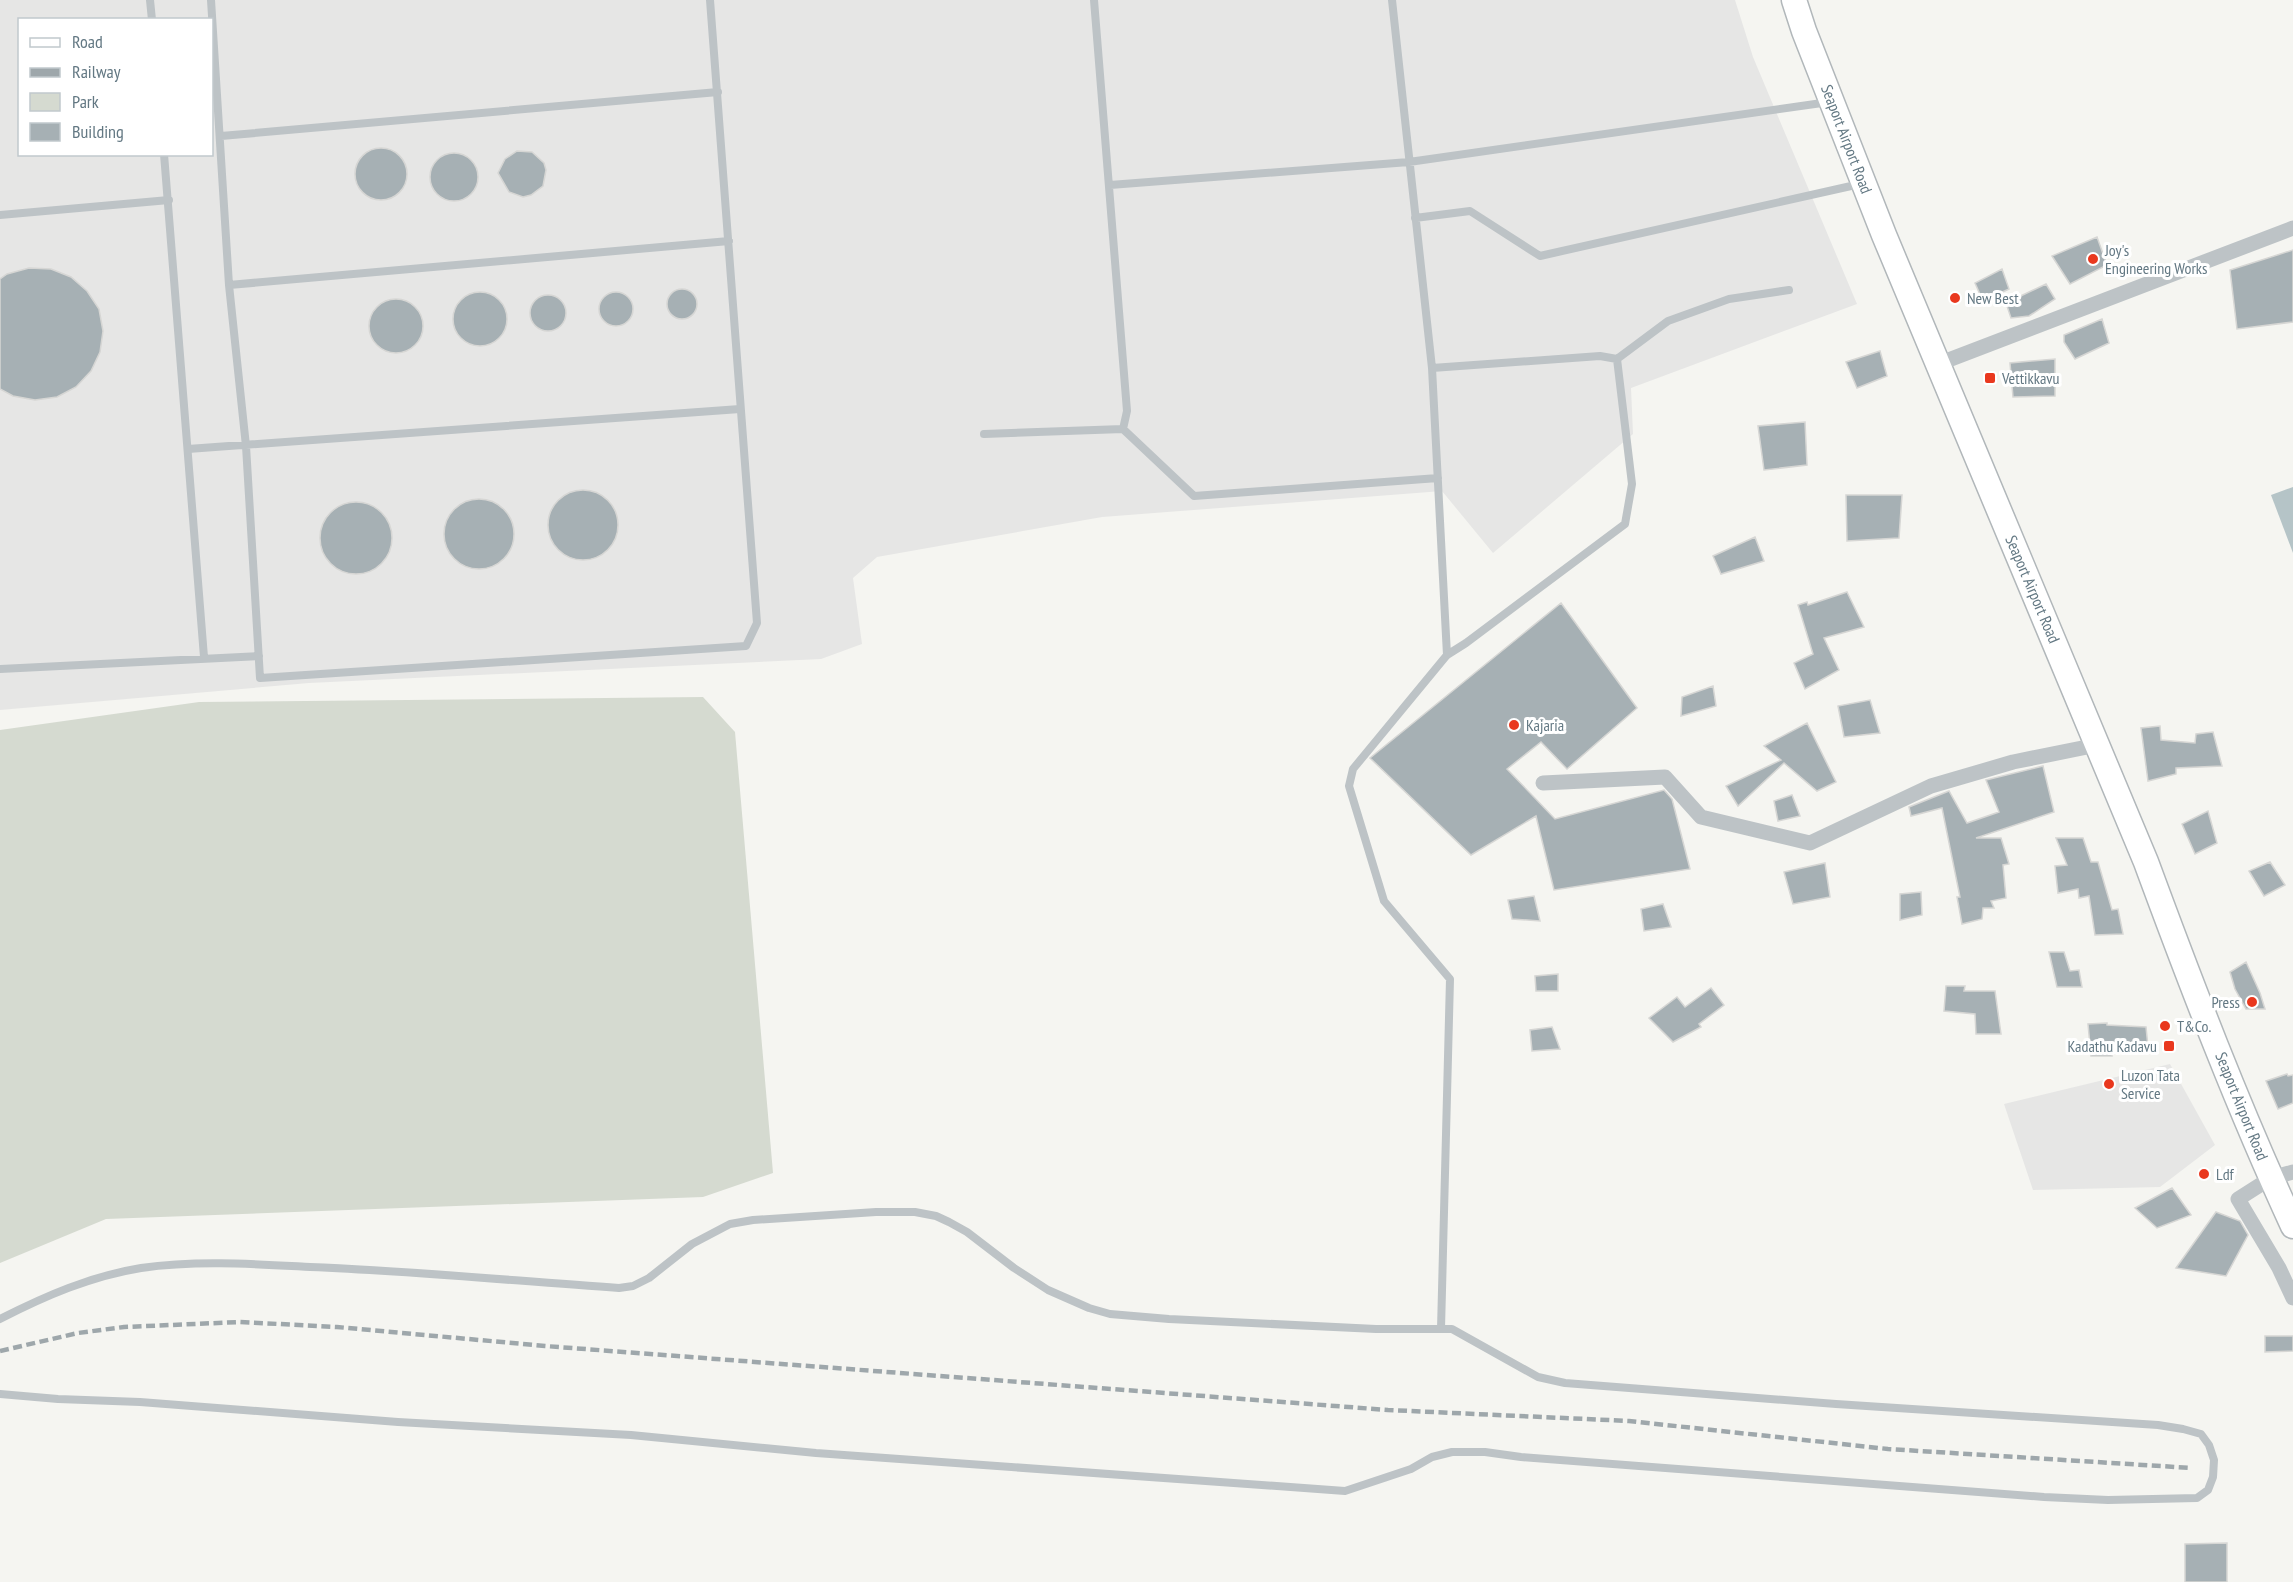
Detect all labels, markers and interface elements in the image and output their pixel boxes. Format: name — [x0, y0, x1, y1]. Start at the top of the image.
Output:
legend — [18, 18, 213, 156]
text: Road — [72, 30, 103, 53]
text: Railway — [72, 60, 121, 83]
street label: Seaport Airport Road — [1817, 82, 1877, 196]
text: Park — [72, 90, 99, 113]
text: Building — [72, 120, 124, 143]
place label: Joy's Engineering Works — [2104, 240, 2207, 278]
marker: Joy's Engineering Works — [2086, 252, 2100, 266]
place label: New Best — [1967, 288, 2019, 308]
marker: New Best — [1948, 291, 1962, 305]
place label: Vettikkavu — [2001, 368, 2060, 388]
marker: Vettikkavu — [1983, 371, 1997, 385]
street label: Seaport Airport Road — [2001, 532, 2065, 646]
place label: Kajaria — [1526, 715, 1564, 735]
marker: Kajaria — [1507, 718, 1521, 732]
place label: Press — [2211, 992, 2240, 1012]
marker: Press — [2245, 995, 2259, 1009]
place label: T&Co. — [2177, 1016, 2211, 1036]
marker: T&Co. — [2158, 1019, 2172, 1033]
place label: Kadathu Kadavu — [2068, 1036, 2157, 1056]
marker: Kadathu Kadavu — [2162, 1039, 2176, 1053]
street label: Seaport Airport Road — [2211, 1049, 2273, 1163]
place label: Luzon Tata Service — [2121, 1065, 2180, 1103]
marker: Luzon Tata Service — [2102, 1077, 2116, 1091]
place label: Ldf — [2216, 1164, 2235, 1184]
marker: Ldf — [2197, 1167, 2211, 1181]

